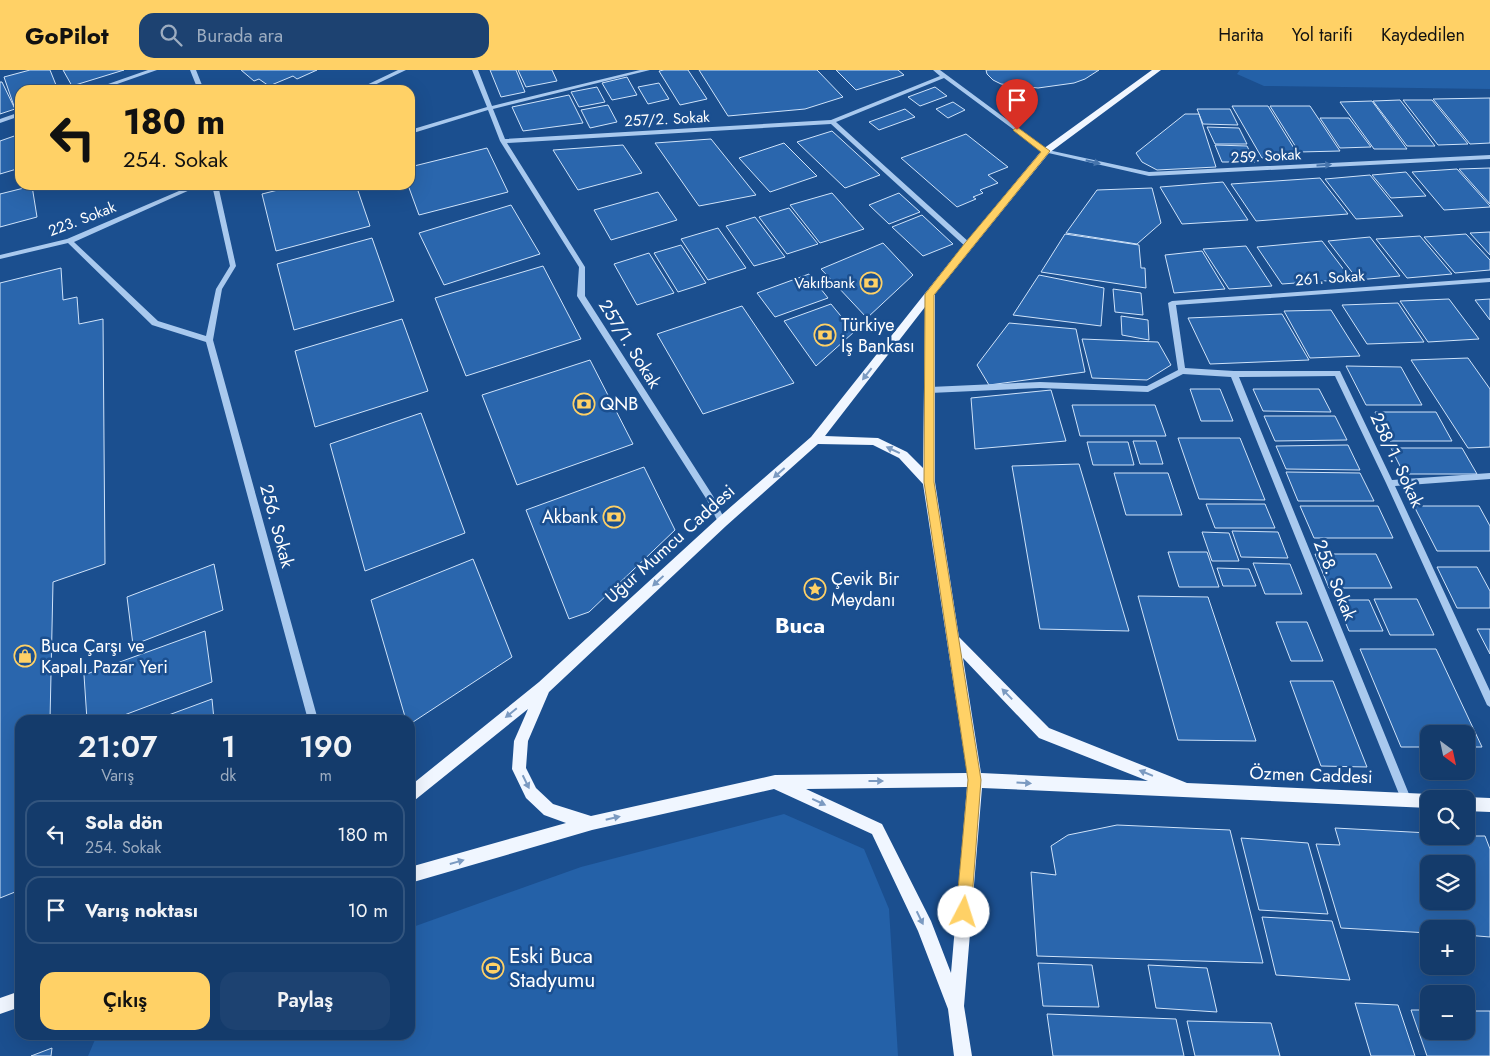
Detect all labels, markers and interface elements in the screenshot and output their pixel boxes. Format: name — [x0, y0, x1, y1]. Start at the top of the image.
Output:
search box — [139, 13, 489, 58]
text: GoPilot — [25, 18, 109, 53]
icon: search — [157, 21, 185, 49]
text: Burada ara — [197, 22, 283, 49]
text: Harita — [1218, 22, 1264, 48]
text: Yol tarifi — [1292, 22, 1353, 48]
text: Kaydedilen — [1381, 22, 1465, 48]
pin — [996, 79, 1038, 130]
icon: arrive — [1003, 86, 1031, 114]
text: 180 m — [123, 97, 225, 147]
icon: left — [40, 105, 105, 170]
street label: 257/2. Sokak — [624, 106, 711, 132]
text: 254. Sokak — [123, 143, 228, 175]
street label: 259. Sokak — [1230, 143, 1302, 169]
one-way arrow — [1086, 158, 1101, 166]
one-way arrow — [1316, 161, 1332, 169]
street label: 223. Sokak — [45, 196, 119, 242]
street label: 261. Sokak — [1294, 265, 1366, 291]
bank icon: Vakıfbank — [859, 271, 883, 295]
place label: Vakıfbank — [794, 272, 855, 294]
street label: 257/1. Sokak — [592, 295, 668, 394]
place label: Türkiye İş Bankası — [841, 312, 915, 359]
bank icon: Türkiye İş Bankası — [813, 323, 837, 347]
one-way arrow — [862, 367, 873, 380]
place label: QNB — [600, 391, 638, 417]
bank icon: QNB — [572, 392, 596, 416]
street label: 258/1. Sokak — [1364, 408, 1430, 512]
one-way arrow — [886, 446, 900, 454]
one-way arrow — [772, 467, 785, 478]
street label: Uğur Mumcu Caddesi — [599, 479, 741, 609]
street label: 256. Sokak — [253, 481, 301, 571]
place label: Akbank — [542, 504, 598, 530]
bank icon: Akbank — [602, 505, 626, 529]
street label: 258. Sokak — [1307, 536, 1363, 624]
place label: Çevik Bir Meydanı — [831, 566, 900, 613]
one-way arrow — [652, 576, 665, 587]
place icon: Çevik Bir Meydanı — [803, 577, 827, 601]
district label: Buca — [775, 609, 825, 641]
place label: Buca Çarşı ve Kapalı Pazar Yeri — [41, 633, 168, 680]
shop icon: Buca Çarşı ve Kapalı Pazar Yeri — [13, 644, 37, 668]
one-way arrow — [1001, 689, 1013, 701]
one-way arrow — [505, 708, 518, 719]
text: 21:07 — [78, 725, 157, 768]
text: 1 — [221, 725, 236, 768]
text: 190 — [299, 725, 352, 768]
north arrow — [1420, 725, 1475, 780]
map controls — [1420, 725, 1475, 1040]
street label: Özmen Caddesi — [1249, 760, 1373, 790]
text: Varış — [101, 764, 134, 787]
text: dk — [220, 764, 236, 787]
text: m — [319, 764, 332, 787]
one-way arrow — [1138, 769, 1153, 777]
one-way arrow — [522, 775, 530, 789]
one-way arrow — [868, 777, 884, 785]
one-way arrow — [1016, 779, 1032, 787]
button: search — [1420, 790, 1475, 845]
one-way arrow — [812, 799, 826, 807]
text: Sola dön — [85, 809, 163, 836]
one-way arrow — [606, 814, 621, 822]
icon: left — [42, 820, 70, 848]
text: 180 m — [337, 821, 388, 848]
text: 254. Sokak — [85, 836, 161, 859]
button: layers — [1420, 855, 1475, 910]
one-way arrow — [449, 857, 464, 865]
position arrow — [937, 885, 989, 937]
icon: arrive — [42, 896, 70, 924]
text: Varış noktası — [85, 897, 198, 924]
text: 10 m — [348, 897, 388, 924]
one-way arrow — [916, 911, 924, 925]
button: + — [1420, 920, 1475, 975]
place label: Eski Buca Stadyumu — [509, 941, 595, 995]
sports icon: Eski Buca Stadyumu — [481, 956, 505, 980]
button: Çıkış — [40, 972, 210, 1030]
button: Paylaş — [220, 972, 390, 1030]
button: − — [1420, 985, 1475, 1040]

